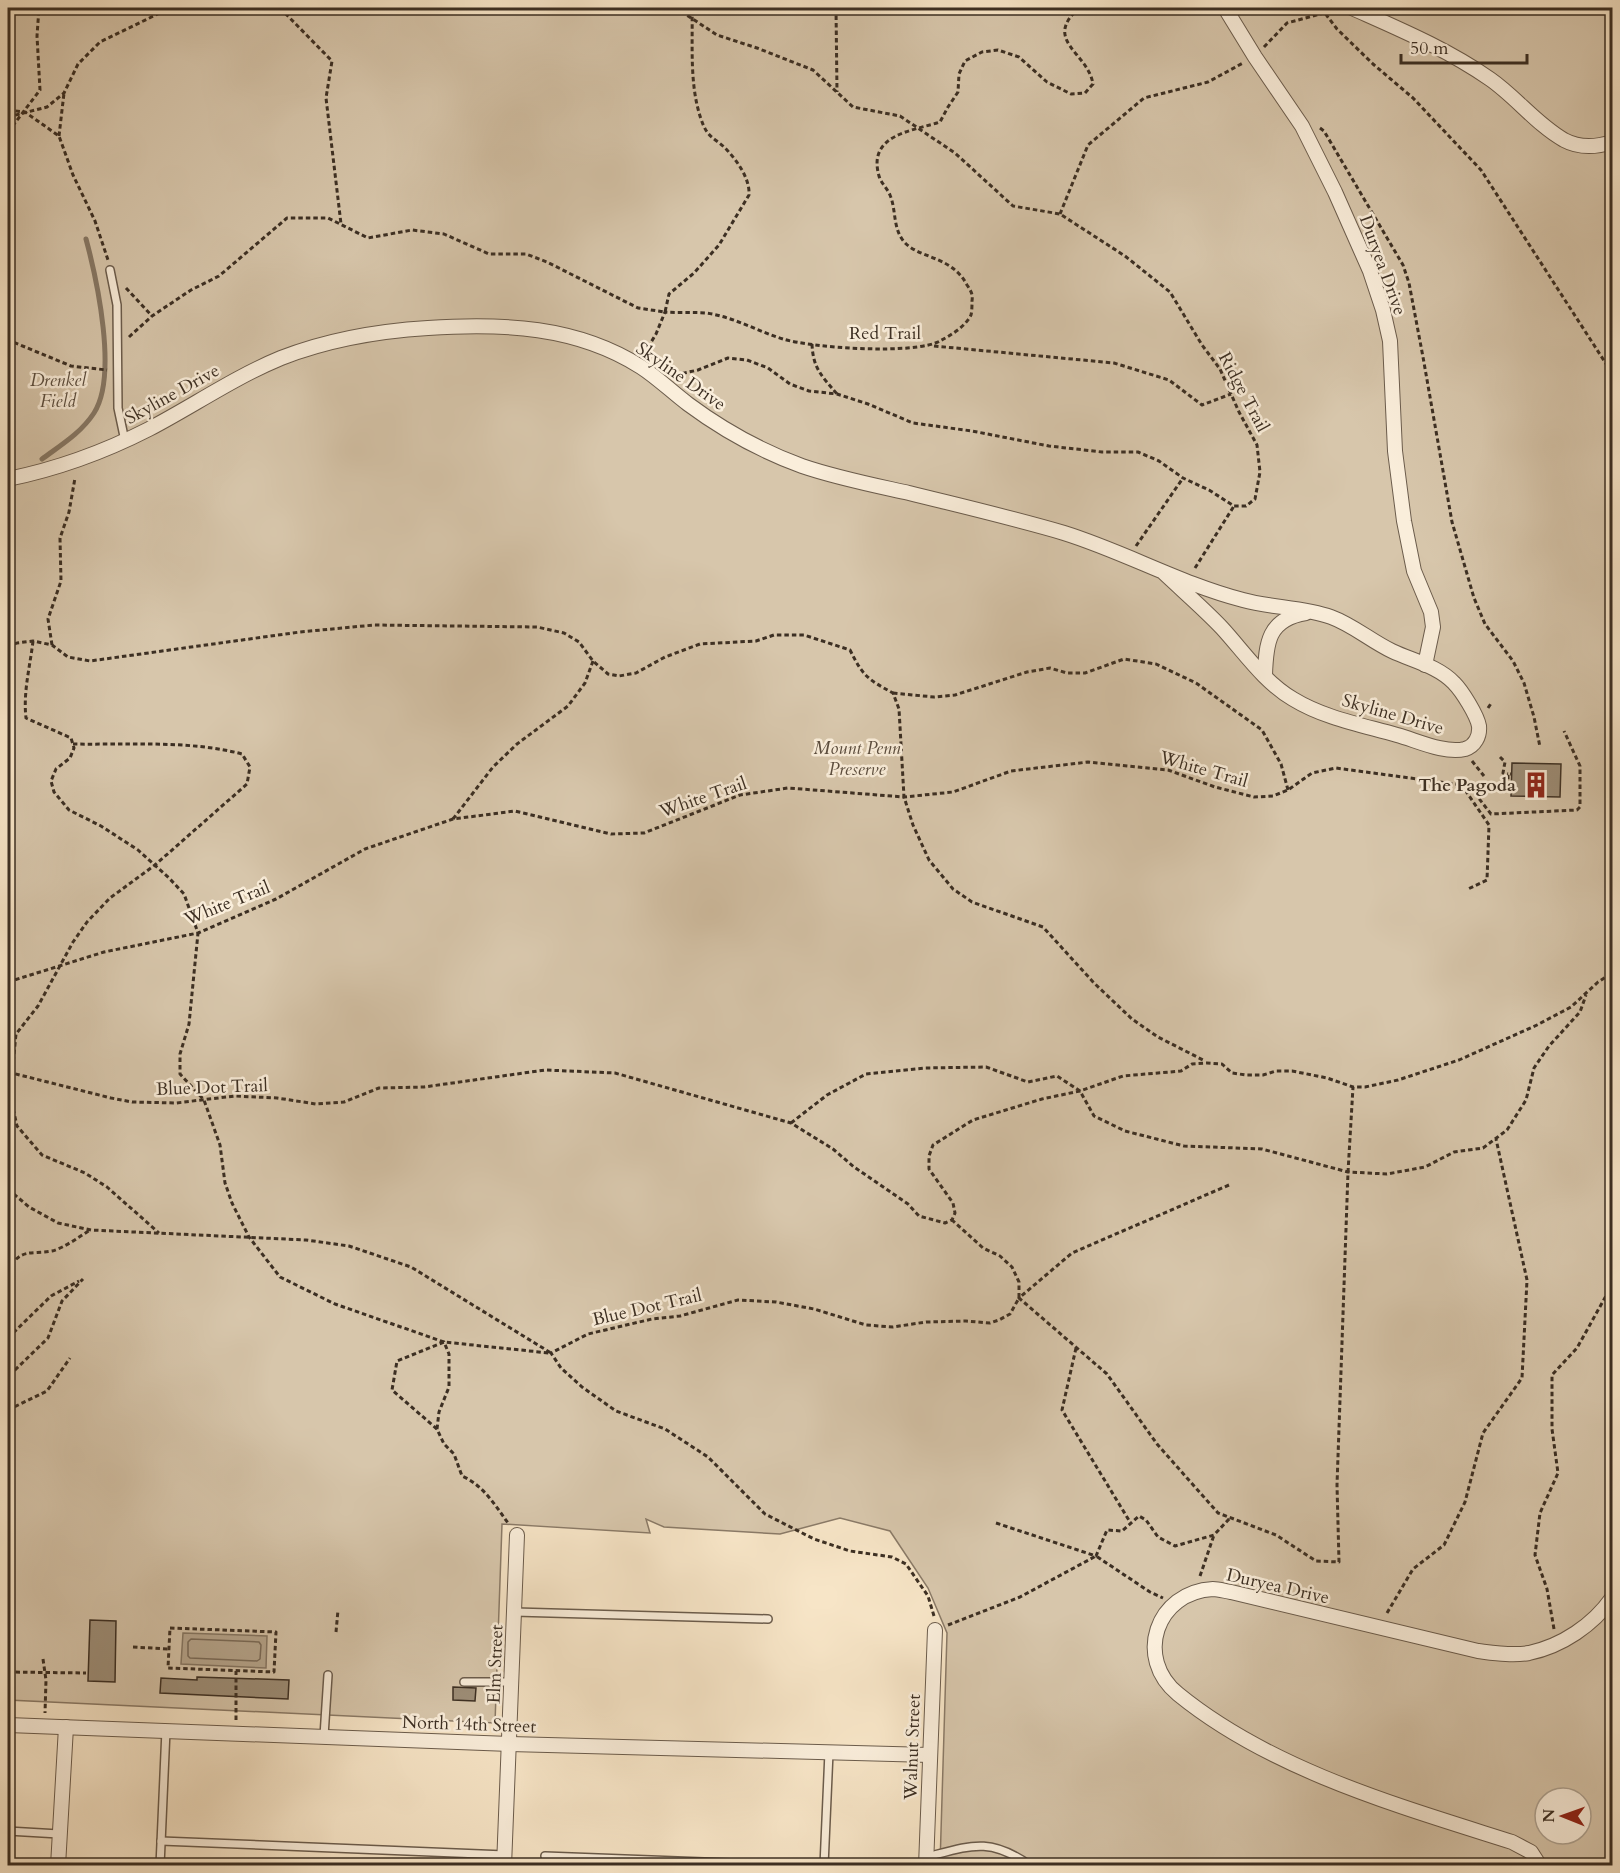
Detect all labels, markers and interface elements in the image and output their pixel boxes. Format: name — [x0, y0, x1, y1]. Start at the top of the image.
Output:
scale bar — [1401, 27, 1527, 65]
text: 50 m — [1410, 36, 1449, 61]
street label: Duryea Drive — [1353, 212, 1412, 319]
street label: Red Trail — [849, 321, 922, 346]
street label: Skyline Drive — [631, 336, 731, 417]
street label: Ridge Trail — [1212, 348, 1275, 437]
street label: Skyline Drive — [120, 358, 224, 431]
park label: Drenkel Field — [30, 368, 87, 414]
street label: Skyline Drive — [1339, 688, 1447, 741]
park label: Mount Penn Preserve — [813, 736, 901, 782]
street label: White Trail — [1156, 745, 1251, 794]
building icon: The Pagoda — [1521, 770, 1551, 800]
street label: White Trail — [655, 771, 751, 824]
place label: The Pagoda — [1418, 773, 1516, 798]
street label: White Trail — [180, 875, 274, 932]
street label: Blue Dot Trail — [156, 1073, 269, 1102]
street label: Blue Dot Trail — [590, 1283, 705, 1332]
street label: Duryea Drive — [1224, 1563, 1332, 1610]
street label: Elm Street — [482, 1624, 509, 1704]
street label: Walnut Street — [898, 1693, 927, 1802]
street label: North 14th Street — [401, 1710, 537, 1739]
north arrow — [1533, 1786, 1593, 1846]
text: N — [1538, 1809, 1560, 1823]

